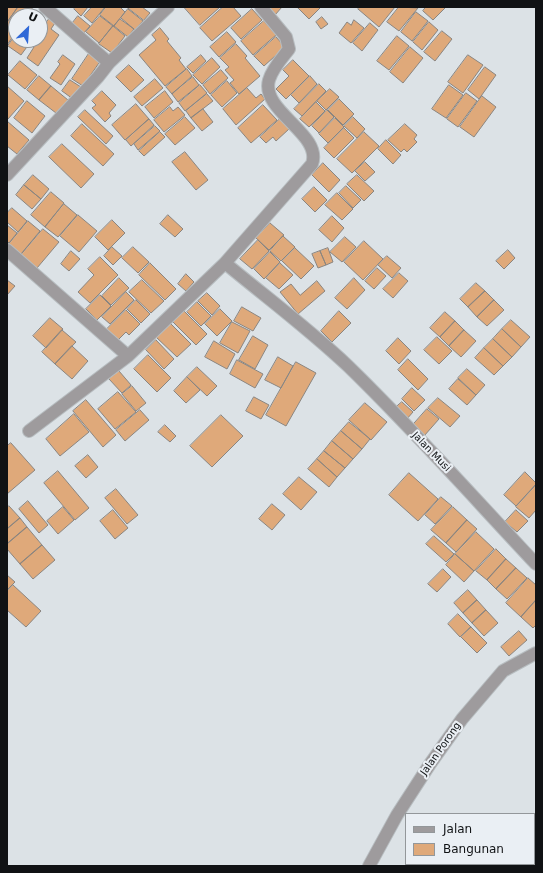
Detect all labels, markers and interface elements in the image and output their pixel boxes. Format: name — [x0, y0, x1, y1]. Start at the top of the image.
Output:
north arrow — [8, 8, 48, 48]
text: U — [26, 10, 40, 25]
street label: Jalan Musi — [409, 430, 453, 474]
street label: Jalan Porong — [418, 720, 464, 778]
legend — [405, 813, 535, 865]
text: Jalan — [443, 822, 472, 836]
text: Bangunan — [443, 842, 504, 856]

